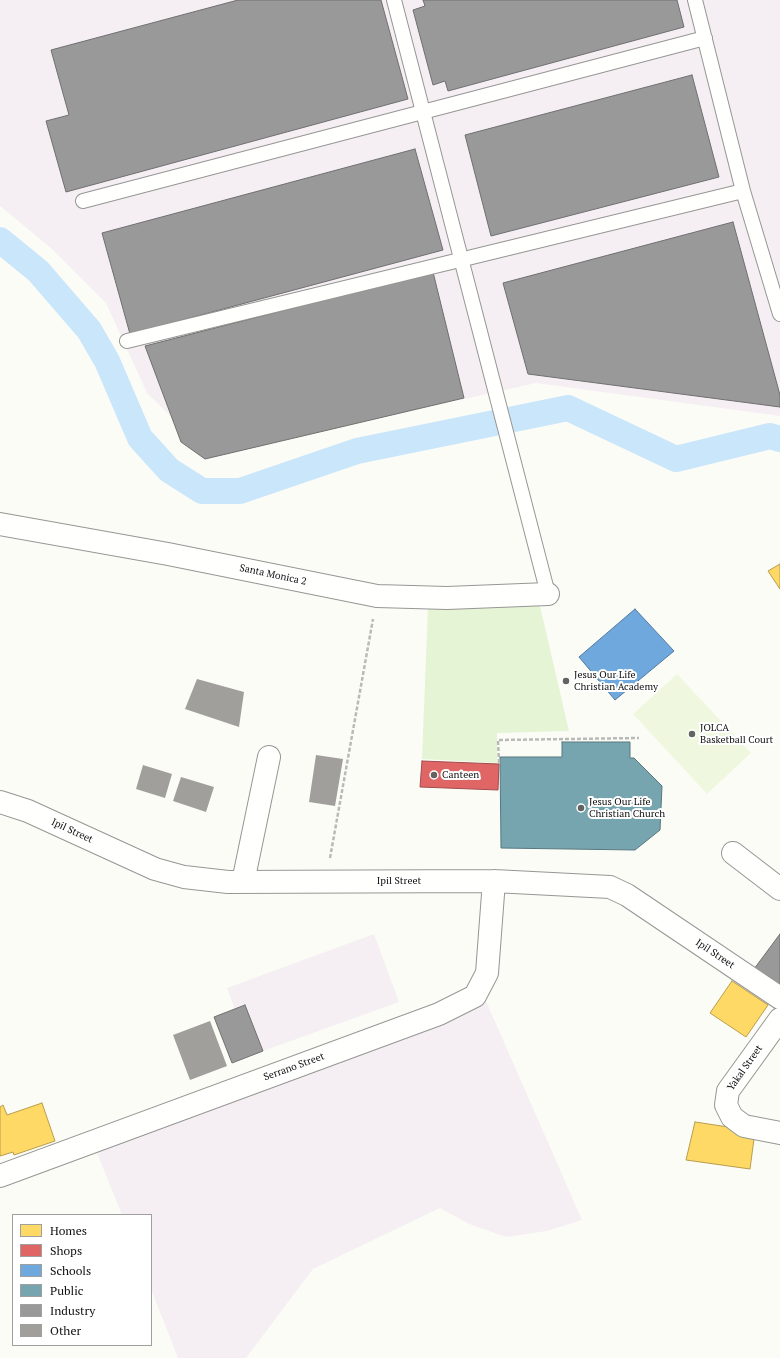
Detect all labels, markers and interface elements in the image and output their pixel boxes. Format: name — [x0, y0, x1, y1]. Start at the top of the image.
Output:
street label: Santa Monica 2 — [238, 562, 308, 588]
place label: Jesus Our Life Christian Academy — [574, 669, 658, 692]
marker: Jesus Our Life Christian Academy — [561, 676, 571, 686]
place label: JOLCA Basketball Court — [700, 722, 773, 746]
marker: JOLCA Basketball Court — [687, 729, 697, 739]
place label: Canteen — [442, 769, 479, 781]
marker: Canteen — [429, 770, 439, 780]
place label: Jesus Our Life Christian Church — [589, 796, 665, 820]
marker: Jesus Our Life Christian Church — [576, 803, 586, 813]
street label: Ipil Street — [49, 816, 95, 846]
street label: Ipil Street — [377, 875, 421, 887]
street label: Ipil Street — [693, 937, 737, 971]
street label: Yakal Street — [725, 1043, 765, 1093]
street label: Serrano Street — [262, 1050, 326, 1084]
legend — [12, 1214, 152, 1346]
text: Homes — [50, 1223, 87, 1238]
text: Shops — [50, 1243, 82, 1258]
text: Schools — [50, 1263, 91, 1278]
text: Public — [50, 1283, 83, 1298]
text: Industry — [50, 1303, 95, 1318]
text: Other — [50, 1323, 81, 1338]

